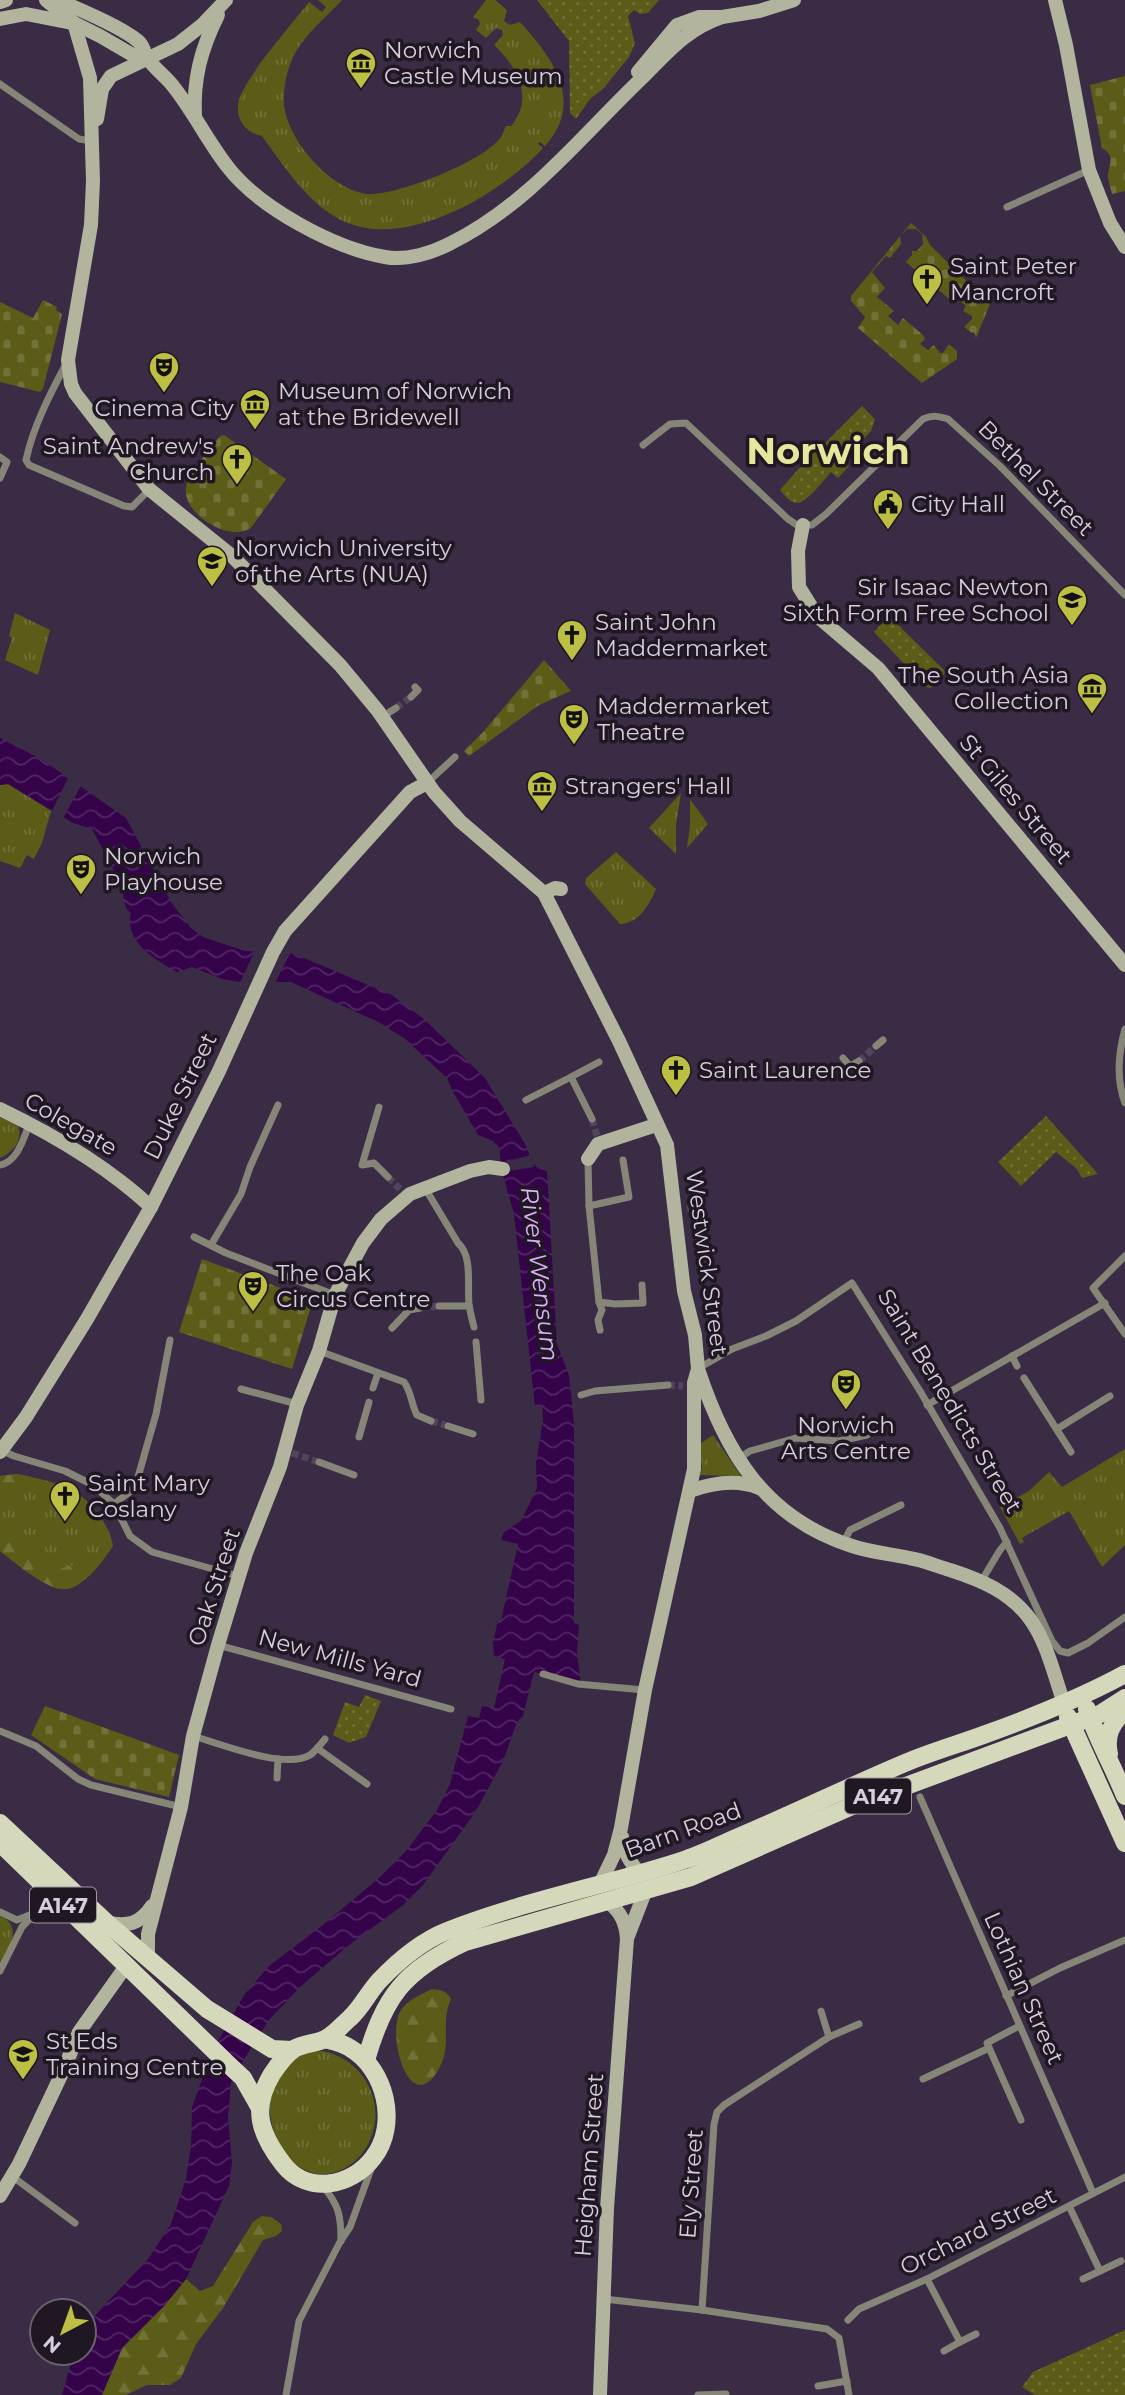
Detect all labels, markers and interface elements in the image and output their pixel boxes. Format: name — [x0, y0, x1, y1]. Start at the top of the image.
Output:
place label: Norwich Castle Museum — [384, 36, 563, 90]
museum icon: Norwich Castle Museum — [344, 46, 378, 90]
place label: Saint Peter Mancroft — [950, 252, 1077, 306]
church icon: Saint Peter Mancroft — [910, 262, 944, 306]
theatre icon: Cinema City — [147, 350, 181, 394]
place label: Museum of Norwich at the Bridewell — [278, 377, 512, 431]
museum icon: Museum of Norwich at the Bridewell — [238, 387, 272, 431]
place label: Cinema City — [94, 394, 234, 422]
street label: Bethel Street — [972, 414, 1100, 542]
district label: Norwich — [746, 428, 910, 473]
place label: Saint Andrew's Church — [43, 432, 214, 486]
church icon: Saint Andrew's Church — [220, 442, 254, 486]
public building icon: City Hall — [871, 487, 905, 531]
place label: City Hall — [911, 490, 1005, 518]
place label: Norwich University of the Arts (NUA) — [235, 534, 452, 588]
school or university icon: Norwich University of the Arts (NUA) — [195, 544, 229, 588]
place label: Sir Isaac Newton Sixth Form Free School — [783, 573, 1049, 627]
school or university icon: Sir Isaac Newton Sixth Form Free School — [1055, 583, 1089, 627]
place label: Saint John Maddermarket — [595, 608, 768, 662]
church icon: Saint John Maddermarket — [555, 618, 589, 662]
place label: The South Asia Collection — [898, 661, 1069, 715]
museum icon: The South Asia Collection — [1075, 671, 1109, 715]
place label: Maddermarket Theatre — [597, 692, 770, 746]
theatre icon: Maddermarket Theatre — [557, 702, 591, 746]
street label: St Giles Street — [954, 729, 1078, 869]
museum icon: Strangers' Hall — [525, 769, 559, 813]
place label: Strangers' Hall — [565, 772, 731, 800]
place label: Norwich Playhouse — [104, 842, 223, 896]
theatre icon: Norwich Playhouse — [64, 852, 98, 896]
street label: Duke Street — [137, 1028, 223, 1164]
church icon: Saint Laurence — [659, 1053, 693, 1097]
place label: Saint Laurence — [699, 1056, 871, 1084]
street label: Colegate — [20, 1086, 122, 1162]
street label: Westwick Street — [680, 1168, 734, 1358]
water label: River Wensum — [515, 1185, 565, 1363]
place label: The Oak Circus Centre — [276, 1259, 430, 1313]
theatre icon: The Oak Circus Centre — [236, 1269, 270, 1313]
street label: Saint Benedicts Street — [872, 1284, 1028, 1518]
theatre icon: Norwich Arts Centre — [829, 1367, 863, 1411]
place label: Norwich Arts Centre — [781, 1411, 911, 1465]
place label: Saint Mary Coslany — [88, 1469, 210, 1523]
church icon: Saint Mary Coslany — [48, 1479, 82, 1523]
street label: Oak Street — [182, 1525, 246, 1649]
street label: New Mills Yard — [255, 1623, 425, 1693]
road number: A147 — [845, 1778, 911, 1814]
street label: Barn Road — [621, 1796, 745, 1864]
road number: A147 — [30, 1888, 96, 1923]
street label: Lothian Street — [978, 1908, 1070, 2068]
place label: St Eds Training Centre — [46, 2027, 223, 2081]
school or university icon: St Eds Training Centre — [6, 2037, 40, 2081]
street label: Heigham Street — [569, 2072, 609, 2258]
street label: Ely Street — [673, 2128, 709, 2240]
street label: Orchard Street — [895, 2181, 1061, 2281]
north arrow — [28, 2297, 98, 2367]
text: N — [39, 2331, 66, 2358]

